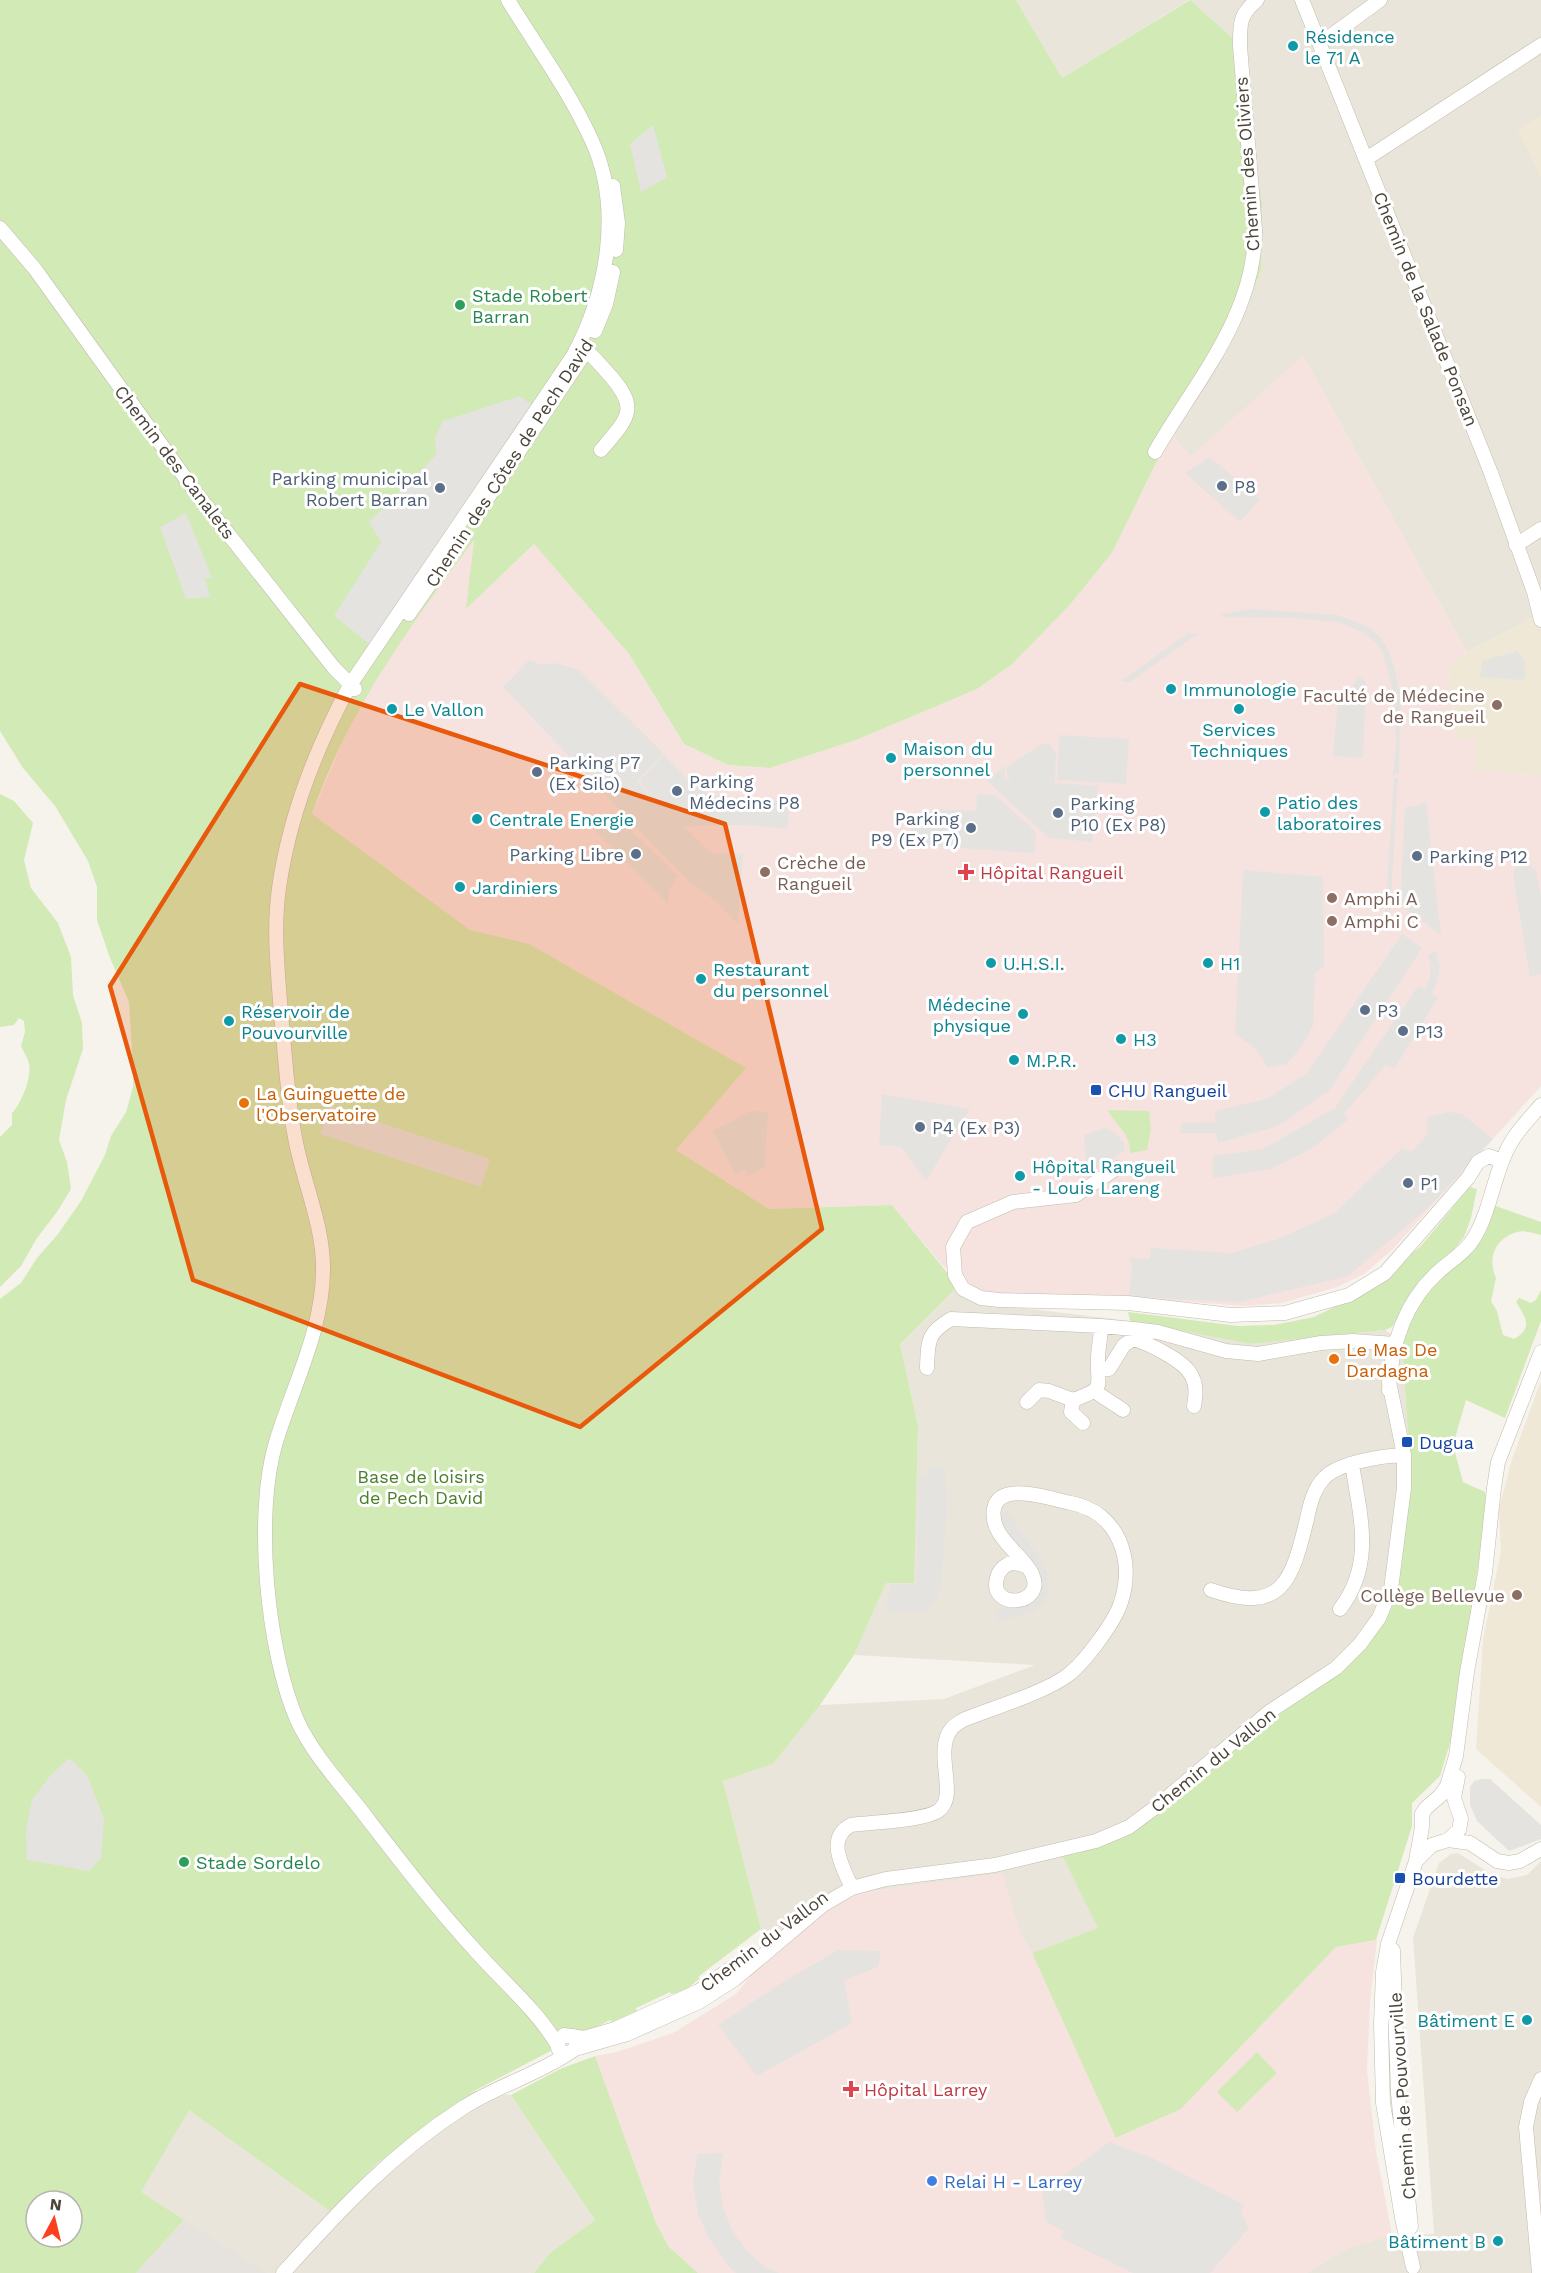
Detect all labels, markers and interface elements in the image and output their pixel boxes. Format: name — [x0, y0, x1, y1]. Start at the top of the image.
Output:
place label: Résidence le 71 A — [1305, 26, 1395, 68]
marker: Résidence le 71 A — [1286, 39, 1300, 53]
street label: Chemin des Oliviers — [1230, 76, 1264, 252]
street label: Chemin de la Salade Ponsan — [1369, 189, 1483, 429]
place label: Stade Robert Barran — [472, 285, 588, 327]
marker: Stade Robert Barran — [453, 298, 467, 312]
street label: Chemin des Côtes de Pech David — [421, 335, 597, 591]
street label: Chemin des Canalets — [110, 381, 240, 543]
place label: Parking municipal Robert Barran — [272, 468, 428, 510]
place label: P8 — [1234, 476, 1256, 497]
marker: P8 — [1215, 479, 1229, 493]
marker: Parking municipal Robert Barran — [433, 481, 447, 495]
place label: Immunologie — [1183, 679, 1297, 700]
marker: Immunologie — [1164, 682, 1178, 696]
place label: Faculté de Médecine de Rangueil — [1303, 685, 1485, 727]
marker: Faculté de Médecine de Rangueil — [1490, 698, 1504, 712]
place label: Le Vallon — [404, 699, 484, 720]
marker: Le Vallon — [385, 702, 399, 716]
marker: Services Techniques — [1232, 702, 1246, 716]
place label: Services Techniques — [1190, 719, 1288, 761]
place label: Maison du personnel — [903, 738, 993, 780]
marker: Maison du personnel — [884, 751, 898, 765]
place label: Parking P7 (Ex Silo) — [549, 752, 640, 794]
marker: Parking P7 (Ex Silo) — [530, 765, 544, 779]
place label: Parking Médecins P8 — [689, 771, 800, 813]
marker: Parking Médecins P8 — [670, 784, 684, 798]
place label: Patio des laboratoires — [1277, 792, 1382, 834]
place label: Parking P10 (Ex P8) — [1070, 793, 1166, 835]
marker: Patio des laboratoires — [1258, 805, 1272, 819]
marker: Parking P10 (Ex P8) — [1051, 806, 1065, 820]
place label: Parking P9 (Ex P7) — [870, 808, 959, 850]
place label: Centrale Energie — [489, 809, 634, 830]
marker: Centrale Energie — [470, 812, 484, 826]
marker: Parking P9 (Ex P7) — [964, 821, 978, 835]
place label: Parking Libre — [509, 844, 624, 865]
place label: Parking P12 — [1429, 846, 1528, 867]
marker: Parking Libre — [629, 847, 643, 861]
marker: Parking P12 — [1410, 849, 1424, 863]
place label: Crèche de Rangueil — [777, 852, 866, 894]
place label: Hôpital Rangueil — [980, 862, 1124, 883]
marker: Hôpital Rangueil — [957, 863, 975, 881]
marker: Crèche de Rangueil — [758, 865, 772, 879]
place label: Jardiniers — [472, 877, 558, 898]
marker: Jardiniers — [453, 880, 467, 894]
place label: Amphi A — [1344, 888, 1418, 909]
marker: Amphi A — [1325, 891, 1339, 905]
place label: Amphi C — [1344, 911, 1419, 932]
marker: Amphi C — [1325, 914, 1339, 928]
place label: U.H.S.I. — [1003, 953, 1065, 974]
place label: H1 — [1220, 953, 1240, 974]
marker: U.H.S.I. — [984, 956, 998, 970]
marker: H1 — [1201, 956, 1215, 970]
place label: Restaurant du personnel — [713, 959, 829, 1001]
marker: Restaurant du personnel — [694, 972, 708, 986]
place label: Médecine physique — [927, 994, 1011, 1036]
place label: P3 — [1377, 1000, 1398, 1021]
place label: Réservoir de Pouvourville — [241, 1001, 350, 1043]
marker: P3 — [1358, 1003, 1372, 1017]
marker: Médecine physique — [1016, 1007, 1030, 1021]
marker: Réservoir de Pouvourville — [222, 1014, 236, 1028]
place label: P13 — [1415, 1021, 1444, 1042]
marker: P13 — [1396, 1024, 1410, 1038]
place label: H3 — [1133, 1029, 1157, 1050]
marker: H3 — [1114, 1032, 1128, 1046]
place label: M.P.R. — [1026, 1050, 1077, 1071]
marker: M.P.R. — [1007, 1053, 1021, 1067]
place label: CHU Rangueil — [1108, 1080, 1228, 1101]
place label: La Guinguette de l'Observatoire — [256, 1083, 406, 1125]
marker: CHU Rangueil — [1089, 1083, 1103, 1097]
marker: La Guinguette de l'Observatoire — [237, 1096, 251, 1110]
place label: P4 (Ex P3) — [932, 1117, 1020, 1138]
marker: P4 (Ex P3) — [913, 1120, 927, 1134]
place label: Hôpital Rangueil - Louis Lareng — [1032, 1156, 1176, 1198]
marker: Hôpital Rangueil - Louis Lareng — [1013, 1169, 1027, 1183]
place label: P1 — [1420, 1173, 1438, 1194]
marker: P1 — [1401, 1176, 1415, 1190]
place label: Le Mas De Dardagna — [1346, 1339, 1437, 1381]
marker: Le Mas De Dardagna — [1327, 1352, 1341, 1366]
place label: Dugua — [1419, 1432, 1474, 1453]
marker: Dugua — [1400, 1435, 1414, 1449]
park label: Base de loisirs de Pech David — [357, 1466, 485, 1508]
place label: Collège Bellevue — [1360, 1585, 1505, 1606]
marker: Collège Bellevue — [1510, 1588, 1524, 1602]
street label: Chemin du Vallon — [1146, 1703, 1280, 1817]
place label: Stade Sordelo — [196, 1852, 320, 1873]
marker: Stade Sordelo — [177, 1855, 191, 1869]
place label: Bourdette — [1412, 1868, 1498, 1889]
marker: Bourdette — [1393, 1871, 1407, 1885]
street label: Chemin du Vallon — [696, 1886, 832, 1996]
street label: Chemin de Pouvourville — [1384, 1992, 1420, 2200]
place label: Bâtiment E — [1417, 2010, 1515, 2031]
marker: Bâtiment E — [1520, 2013, 1534, 2027]
place label: Hôpital Larrey — [864, 2079, 988, 2100]
marker: Hôpital Larrey — [842, 2080, 860, 2098]
place label: Relai H - Larrey — [944, 2171, 1083, 2192]
marker: Relai H - Larrey — [925, 2174, 939, 2188]
north arrow — [24, 2189, 84, 2249]
text: N — [49, 2194, 63, 2215]
place label: Bâtiment B — [1388, 2231, 1486, 2252]
marker: Bâtiment B — [1491, 2234, 1505, 2248]

